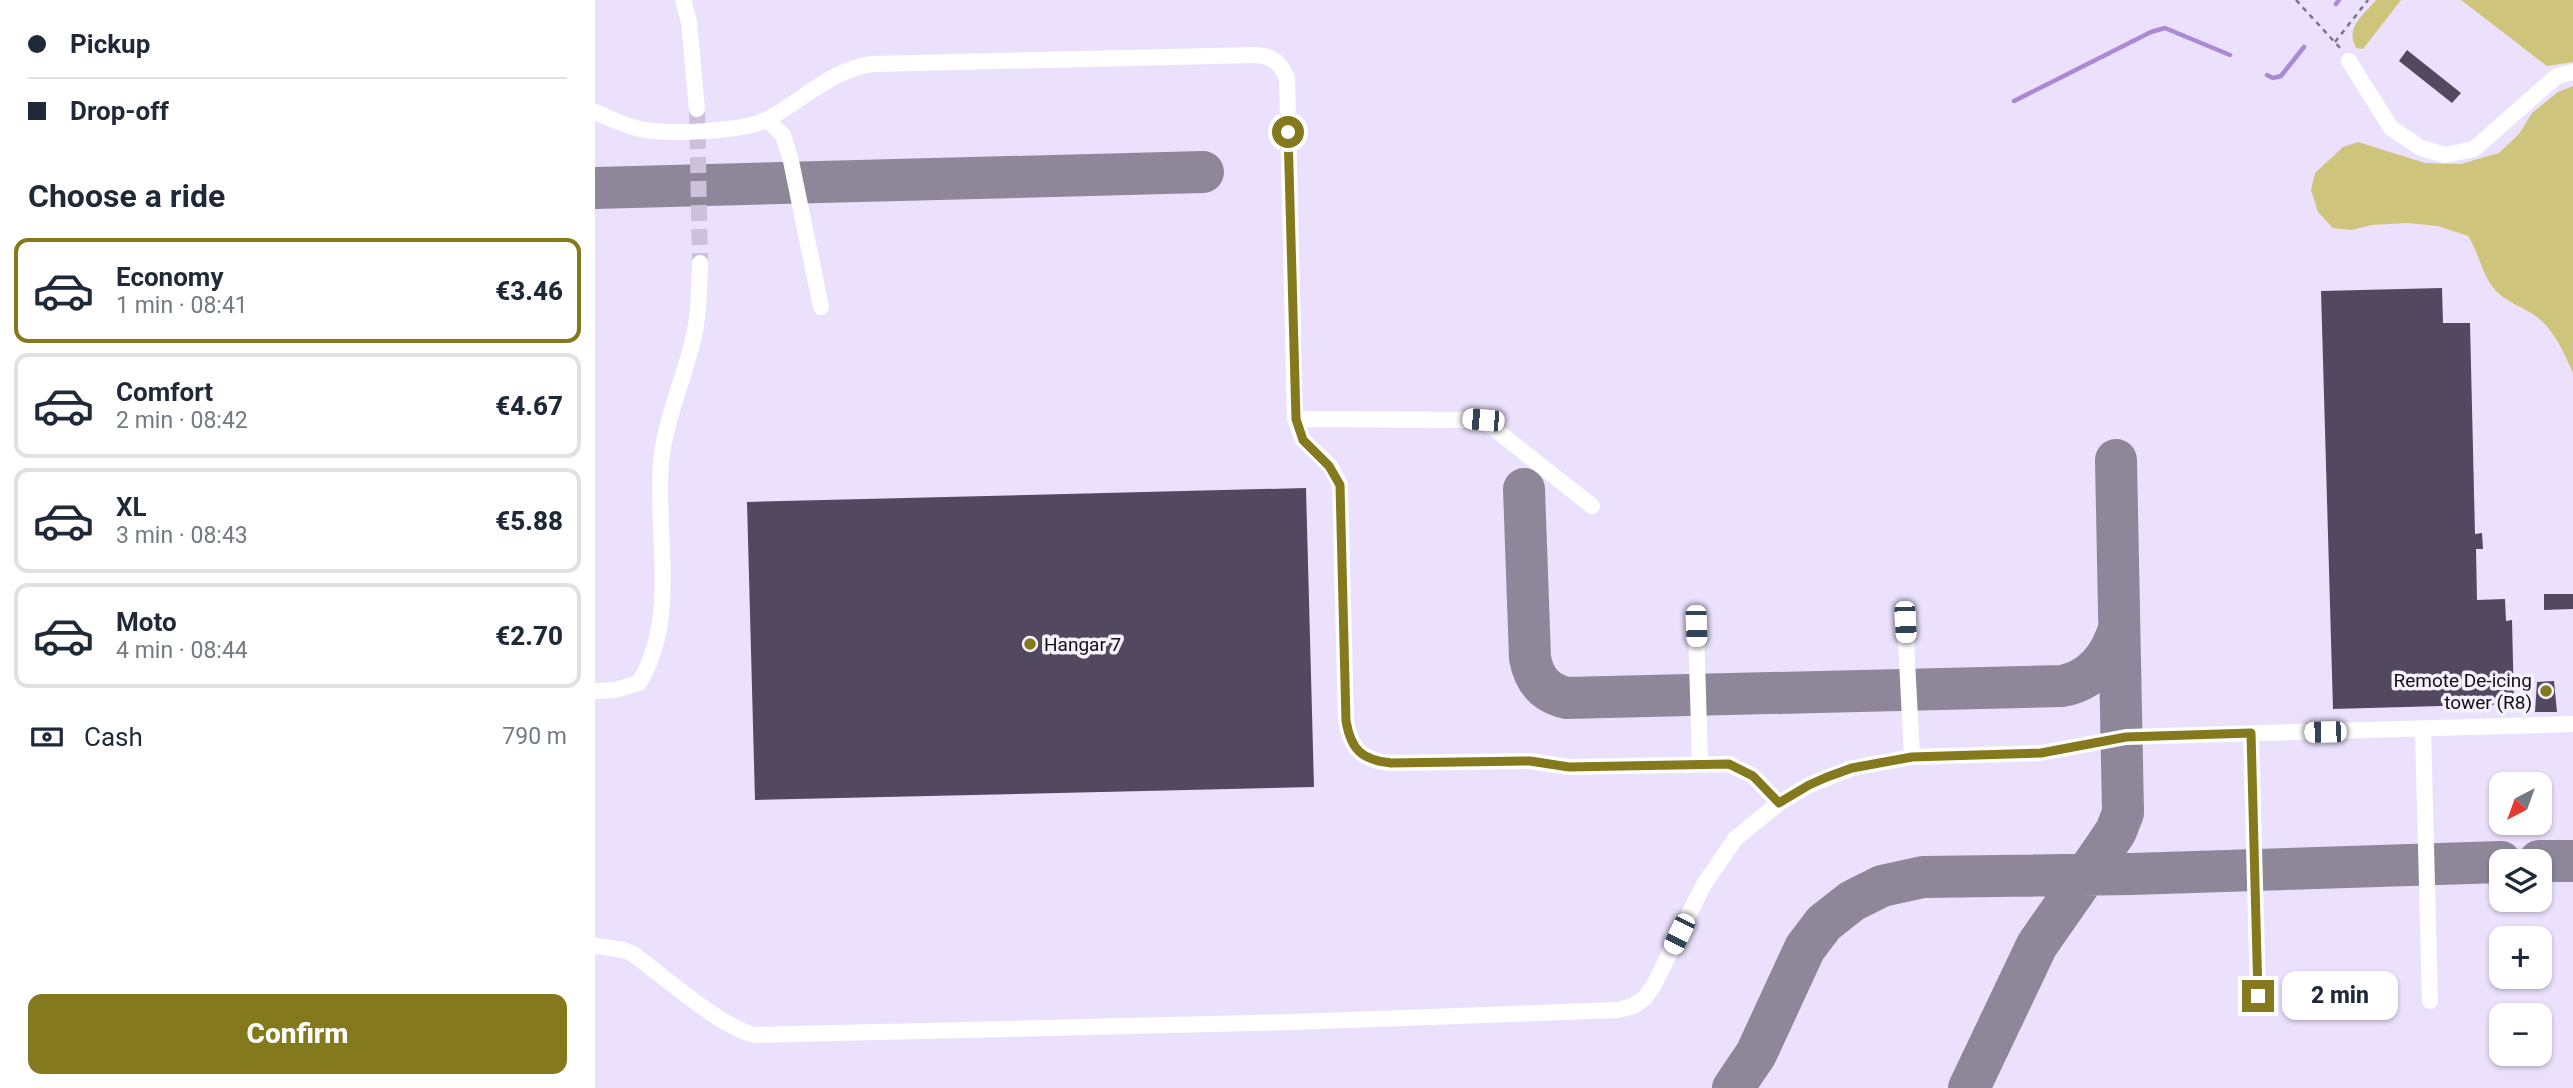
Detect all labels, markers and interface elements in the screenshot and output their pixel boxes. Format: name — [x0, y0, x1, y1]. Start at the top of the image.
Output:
text: Pickup — [70, 29, 150, 59]
text: Drop-off — [70, 96, 169, 126]
route start — [1272, 116, 1304, 148]
text: Choose a ride — [28, 177, 225, 215]
icon: car — [32, 259, 95, 322]
text: Economy — [116, 262, 223, 292]
text: €3.46 — [495, 276, 563, 306]
text: 1 min · 08:41 — [116, 292, 248, 319]
icon: car — [32, 374, 95, 437]
text: Comfort — [116, 377, 213, 407]
text: €4.67 — [495, 391, 563, 421]
text: 2 min · 08:42 — [116, 407, 248, 434]
car — [1462, 408, 1505, 432]
icon: car — [32, 489, 95, 552]
text: XL — [116, 492, 147, 522]
text: €5.88 — [495, 506, 563, 536]
text: 3 min · 08:43 — [116, 522, 248, 549]
car — [1894, 600, 1917, 644]
icon: car — [32, 604, 95, 667]
car — [1685, 605, 1708, 647]
text: Moto — [116, 607, 177, 637]
text: €2.70 — [495, 621, 563, 651]
place label: Hangar 7 — [1044, 633, 1121, 656]
marker: Hangar 7 — [1022, 636, 1038, 652]
text: 4 min · 08:44 — [116, 637, 248, 664]
place label: Remote De-icing tower (R8) — [2394, 669, 2532, 714]
marker: Remote De-icing tower (R8) — [2538, 683, 2554, 699]
icon: cash — [28, 718, 66, 756]
car — [2304, 721, 2347, 743]
text: Cash — [84, 722, 143, 752]
text: 790 m — [502, 723, 567, 750]
north arrow — [2489, 772, 2551, 835]
map controls — [2489, 772, 2552, 1066]
button: layers — [2489, 849, 2552, 912]
car — [1661, 911, 1698, 957]
button: + — [2489, 926, 2552, 989]
callout: 2 min — [2283, 972, 2398, 1020]
route end — [2242, 980, 2274, 1012]
text: 2 min — [2311, 982, 2369, 1009]
button: Confirm — [28, 994, 567, 1074]
button: − — [2489, 1003, 2552, 1066]

